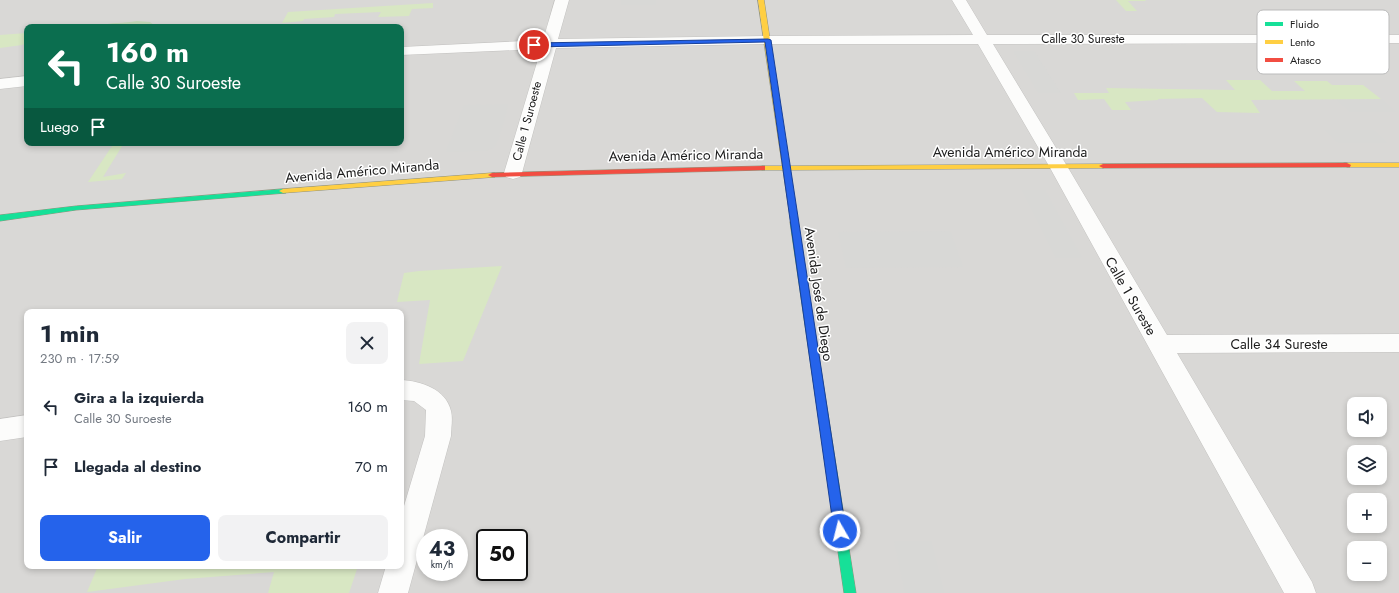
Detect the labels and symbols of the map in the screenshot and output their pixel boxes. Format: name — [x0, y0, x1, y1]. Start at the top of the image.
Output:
legend — [1257, 10, 1389, 74]
text: Fluido — [1290, 16, 1319, 32]
pin — [517, 28, 551, 62]
street label: Calle 30 Sureste — [1041, 30, 1125, 48]
text: Lento — [1290, 34, 1315, 50]
text: Atasco — [1290, 52, 1321, 68]
street label: Calle 1 Suroeste — [508, 79, 546, 163]
street label: Avenida Américo Miranda — [933, 142, 1087, 162]
street label: Avenida Américo Miranda — [609, 144, 763, 166]
street label: Avenida Américo Miranda — [284, 154, 440, 188]
street label: Avenida José de Diego — [800, 226, 838, 363]
street label: Calle 1 Sureste — [1100, 253, 1162, 339]
street label: Calle 34 Sureste — [1230, 334, 1328, 354]
position arrow — [819, 510, 861, 552]
speed limit sign: 50 — [476, 529, 528, 581]

